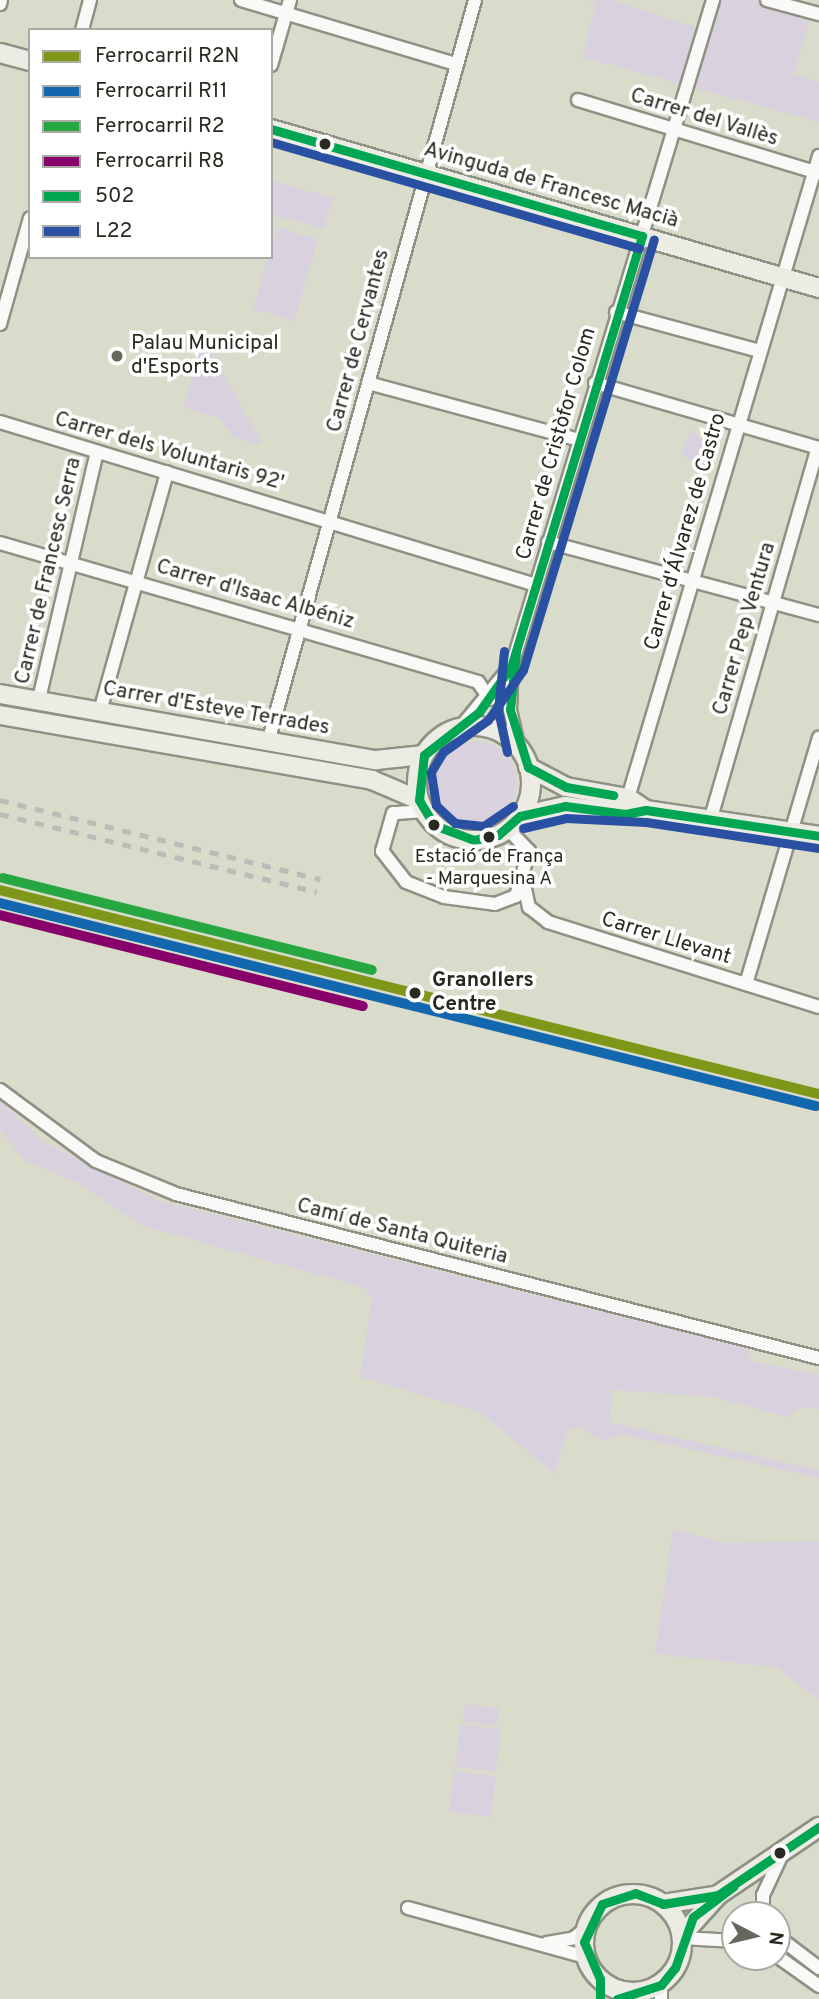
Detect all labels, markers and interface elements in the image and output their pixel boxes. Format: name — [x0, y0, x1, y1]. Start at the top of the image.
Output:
legend — [28, 28, 273, 259]
text: Ferrocarril R2N — [95, 43, 239, 70]
text: Ferrocarril R11 — [95, 78, 228, 105]
street label: Carrer del Vallès — [627, 83, 781, 153]
text: Ferrocarril R2 — [95, 113, 225, 140]
unlabelled marker — [318, 137, 332, 151]
street label: Avinguda de Francesc Macià — [421, 138, 681, 234]
text: Ferrocarril R8 — [95, 148, 225, 175]
text: 502 — [95, 183, 134, 210]
text: L22 — [95, 218, 132, 245]
street label: Carrer de Cervantes — [322, 247, 396, 435]
street label: Carrer de Cristòfor Colom — [512, 325, 602, 563]
place label: Palau Municipal d'Esports — [131, 331, 279, 381]
marker: Palau Municipal d'Esports — [109, 348, 125, 364]
street label: Carrer dels Voluntaris 92' — [51, 407, 287, 497]
street label: Carrer d'Álvarez de Castro — [640, 410, 732, 654]
street label: Carrer de Francesc Serra — [11, 455, 87, 687]
street label: Carrer Pep Ventura — [708, 539, 782, 719]
street label: Carrer d'Isaac Albéniz — [153, 555, 357, 635]
street label: Carrer d'Esteve Terrades — [100, 677, 332, 741]
unlabelled marker — [427, 818, 441, 832]
marker: Estació de França - Marquesina A — [482, 830, 496, 844]
place label: Estació de França - Marquesina A — [415, 847, 563, 891]
street label: Carrer Llevant — [598, 907, 734, 971]
place label: Granollers Centre — [432, 968, 534, 1018]
marker: Granollers Centre — [404, 982, 426, 1004]
street label: Camí de Santa Quiteria — [294, 1194, 510, 1270]
unlabelled marker — [773, 1846, 787, 1860]
north arrow — [721, 1901, 791, 1971]
text: N — [762, 1930, 788, 1947]

